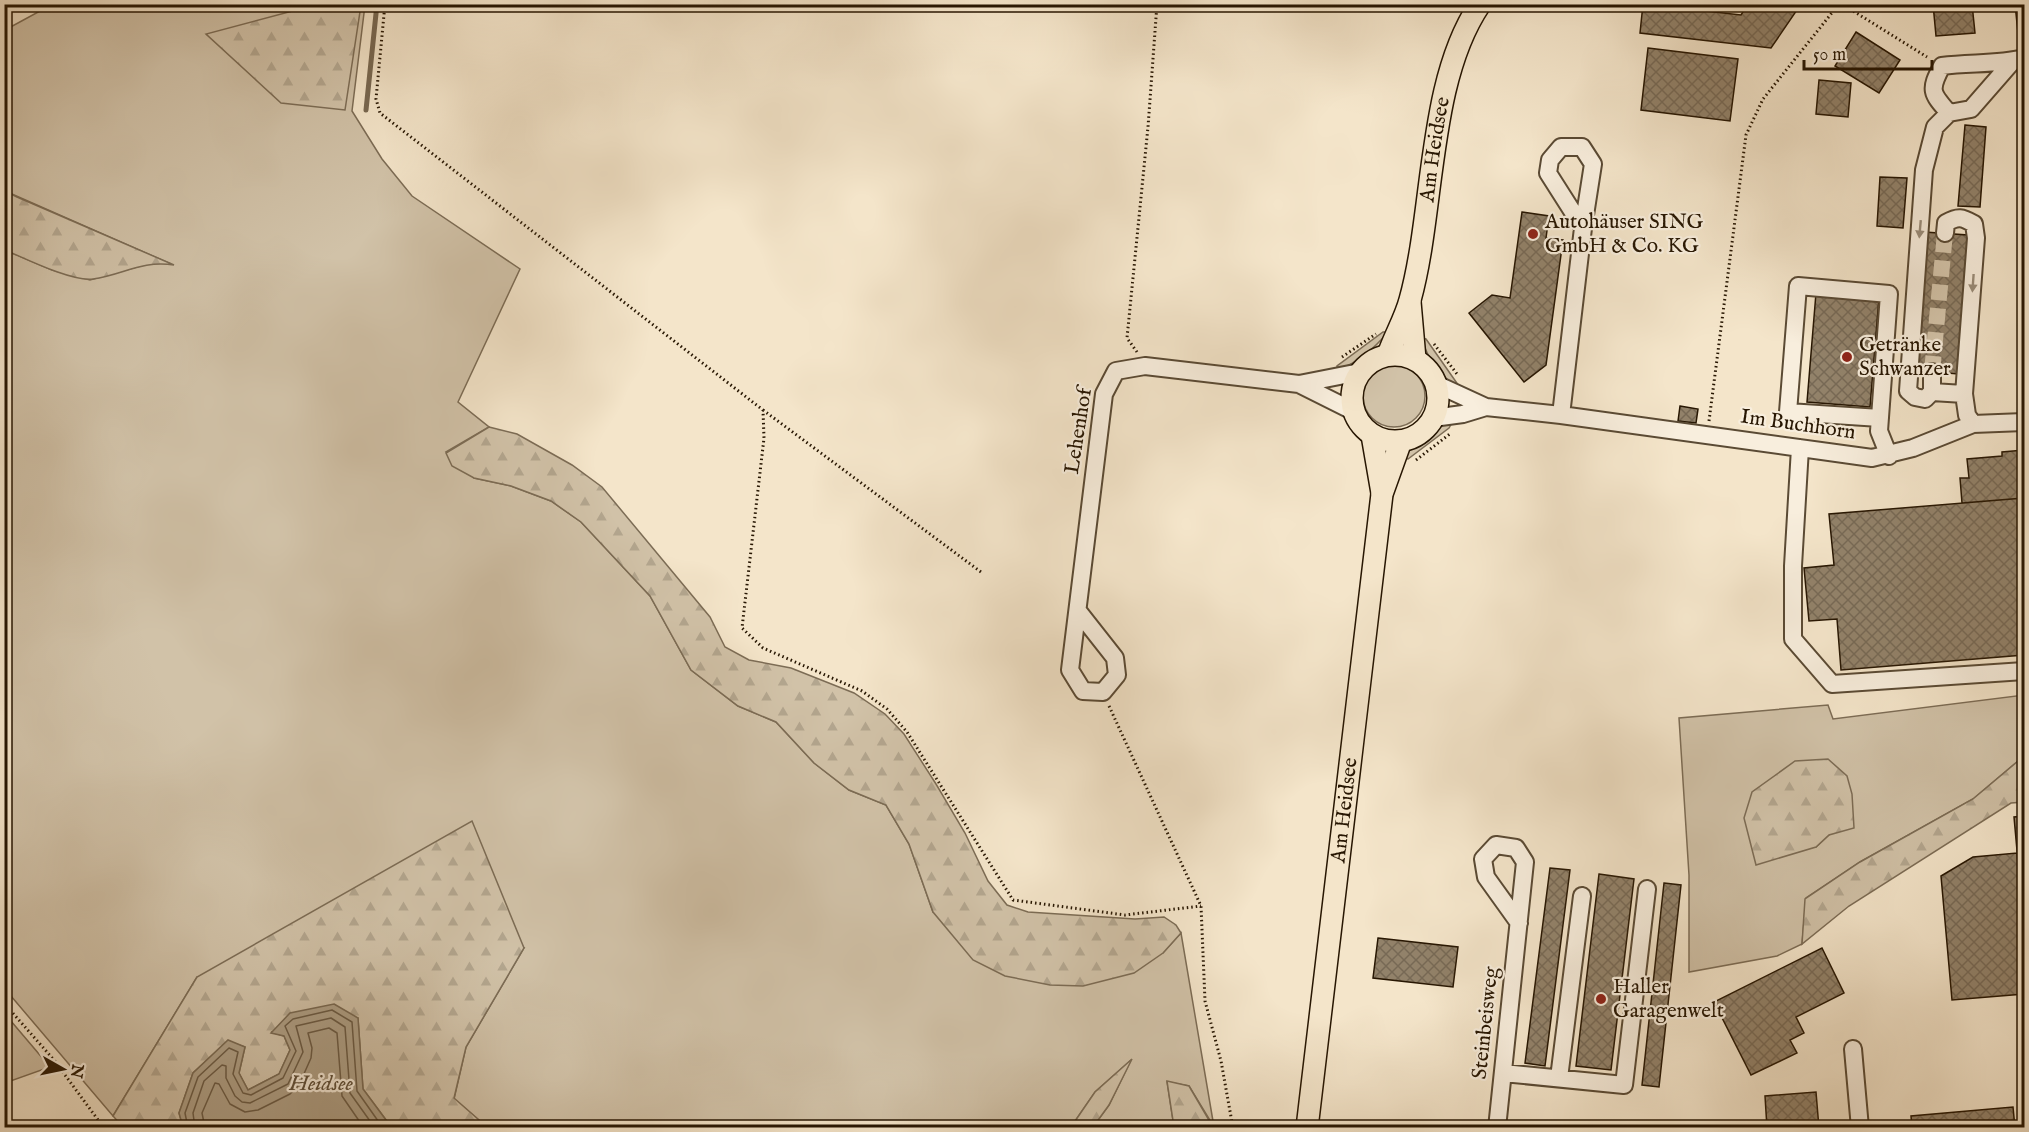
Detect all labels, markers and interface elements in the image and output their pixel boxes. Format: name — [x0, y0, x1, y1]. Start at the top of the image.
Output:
scale bar — [1804, 33, 1932, 71]
text: 50 m — [1813, 44, 1846, 67]
street label: Am Heidsee — [1414, 94, 1457, 205]
place label: Autohäuser SING GmbH & Co. KG — [1544, 209, 1704, 260]
one-way arrow — [1915, 219, 1924, 238]
marker: Autohäuser SING GmbH & Co. KG — [1526, 227, 1540, 241]
one-way arrow — [1968, 273, 1977, 292]
place label: Getränke Schwanzer — [1859, 332, 1951, 383]
marker: Getränke Schwanzer — [1840, 350, 1854, 364]
street label: Lehenhof — [1059, 383, 1100, 476]
street label: Im Buchhorn — [1739, 404, 1857, 446]
street label: Am Heidsee — [1325, 756, 1364, 865]
street label: Steinbeisweg — [1467, 965, 1505, 1081]
place label: Haller Garagenwelt — [1613, 974, 1724, 1025]
marker: Haller Garagenwelt — [1594, 992, 1608, 1006]
north arrow — [33, 1039, 93, 1099]
text: N — [65, 1062, 87, 1080]
water label: Heidsee — [288, 1070, 354, 1098]

